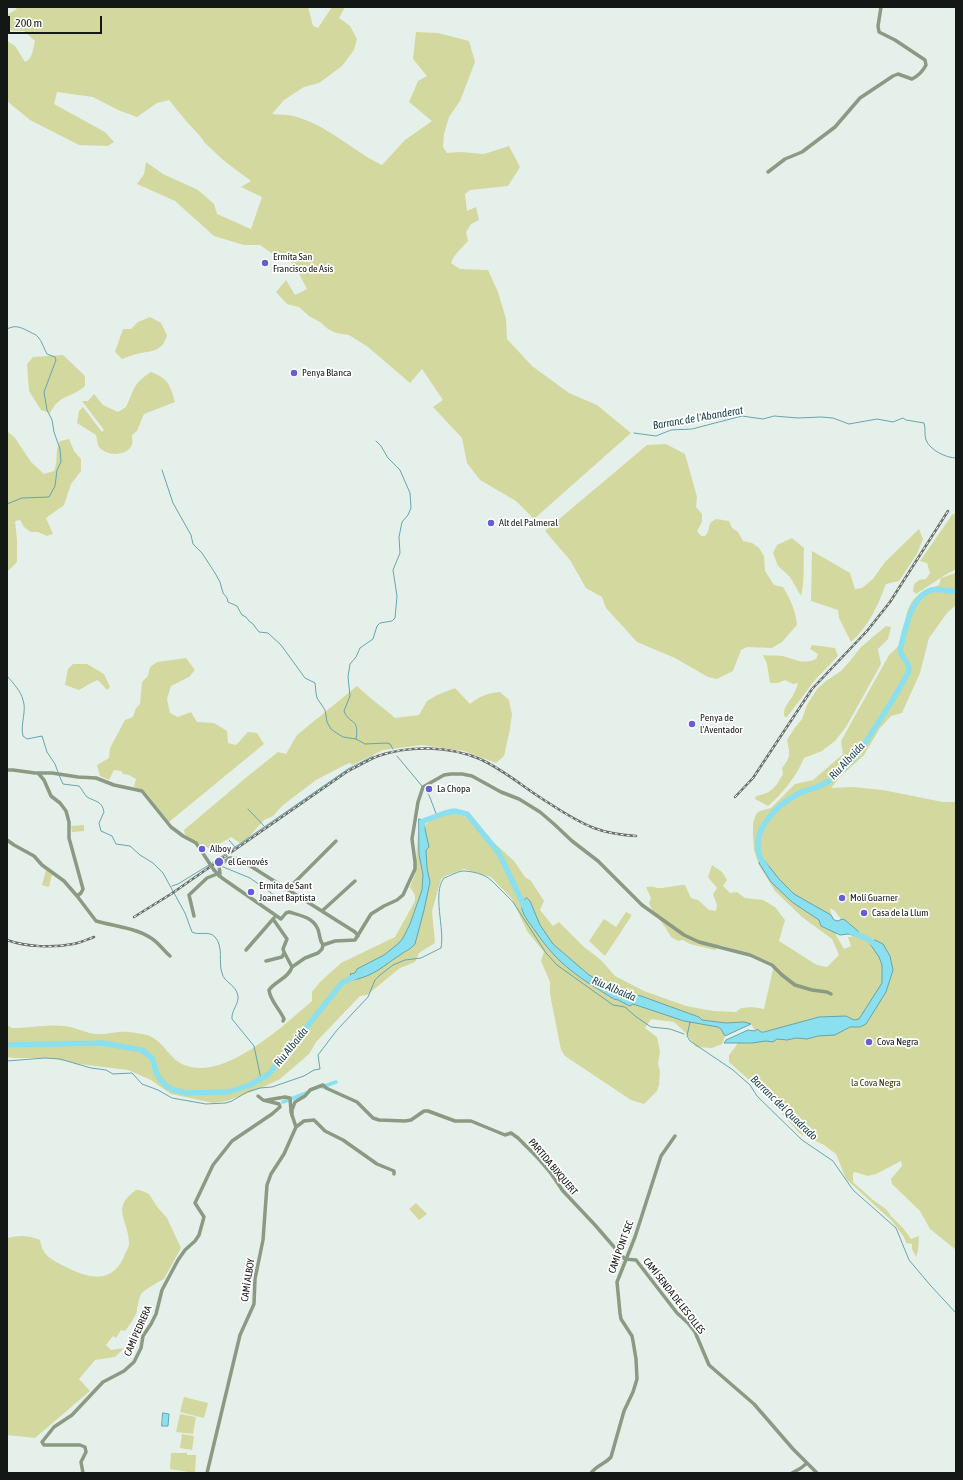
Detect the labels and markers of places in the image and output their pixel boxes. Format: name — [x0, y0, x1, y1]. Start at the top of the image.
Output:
place label: Ermita San Francisco de Asis — [273, 251, 333, 274]
marker: Ermita San Francisco de Asis — [260, 258, 270, 268]
place label: Penya Blanca — [302, 367, 351, 379]
marker: Penya Blanca — [289, 368, 299, 378]
place label: Alt del Palmeral — [499, 517, 558, 529]
marker: Alt del Palmeral — [486, 518, 496, 528]
place label: Penya de l'Aventador — [700, 712, 743, 736]
marker: Penya de l'Aventador — [687, 719, 697, 729]
place label: La Chopa — [437, 783, 470, 795]
marker: La Chopa — [424, 784, 434, 794]
place label: Alboy — [210, 843, 231, 855]
marker: Alboy — [197, 844, 207, 854]
marker: el Genovés — [213, 856, 225, 868]
place label: el Genovés — [228, 856, 268, 868]
place label: Ermita de Sant Joanet Baptista — [259, 880, 316, 904]
marker: Ermita de Sant Joanet Baptista — [246, 887, 256, 897]
place label: Molí Guarner — [850, 892, 898, 904]
marker: Molí Guarner — [837, 893, 847, 903]
place label: Casa de la Llum — [872, 907, 929, 919]
marker: Casa de la Llum — [859, 908, 869, 918]
place label: Cova Negra — [877, 1036, 918, 1048]
marker: Cova Negra — [864, 1037, 874, 1047]

